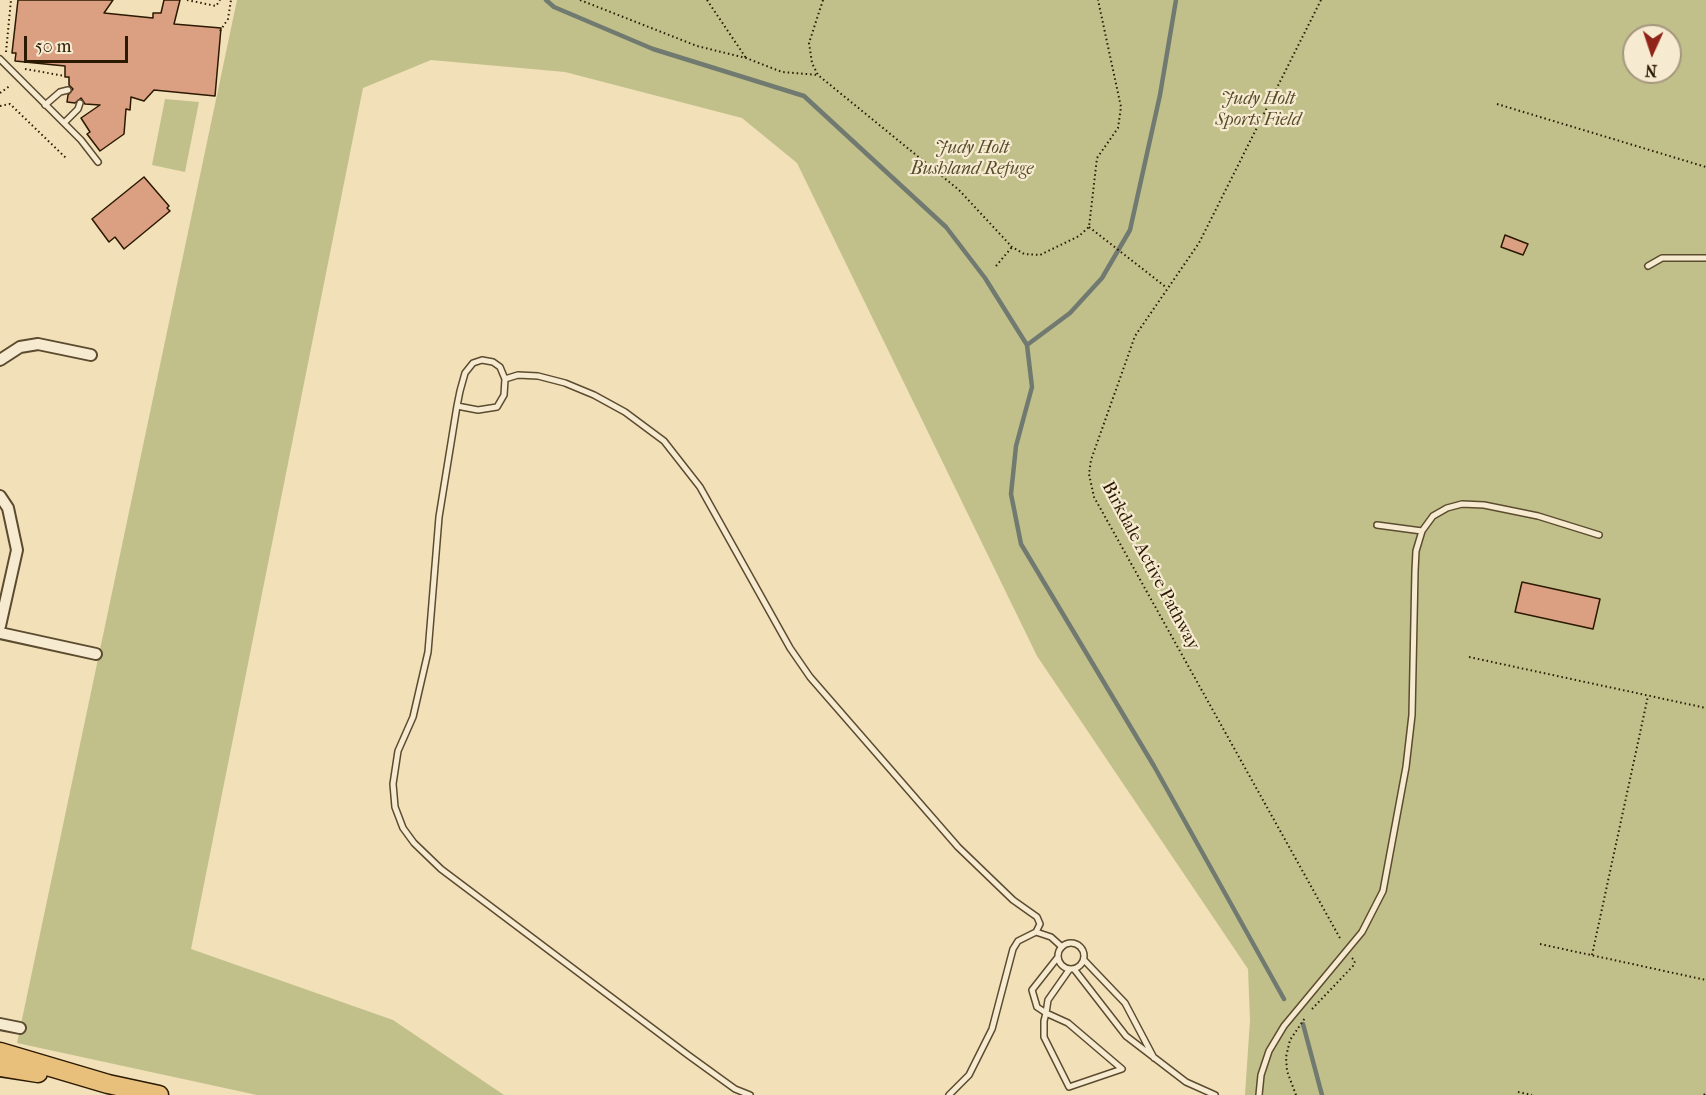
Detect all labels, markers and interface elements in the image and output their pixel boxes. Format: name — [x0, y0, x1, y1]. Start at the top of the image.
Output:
scale bar — [27, 24, 130, 62]
north arrow — [1622, 24, 1682, 84]
text: 50 m — [35, 36, 71, 57]
text: N — [1645, 61, 1658, 80]
park label: Judy Holt Sports Field — [1215, 89, 1301, 132]
park label: Judy Holt Bushland Refuge — [911, 138, 1033, 180]
street label: Birkdale Active Pathway — [1096, 478, 1204, 654]

